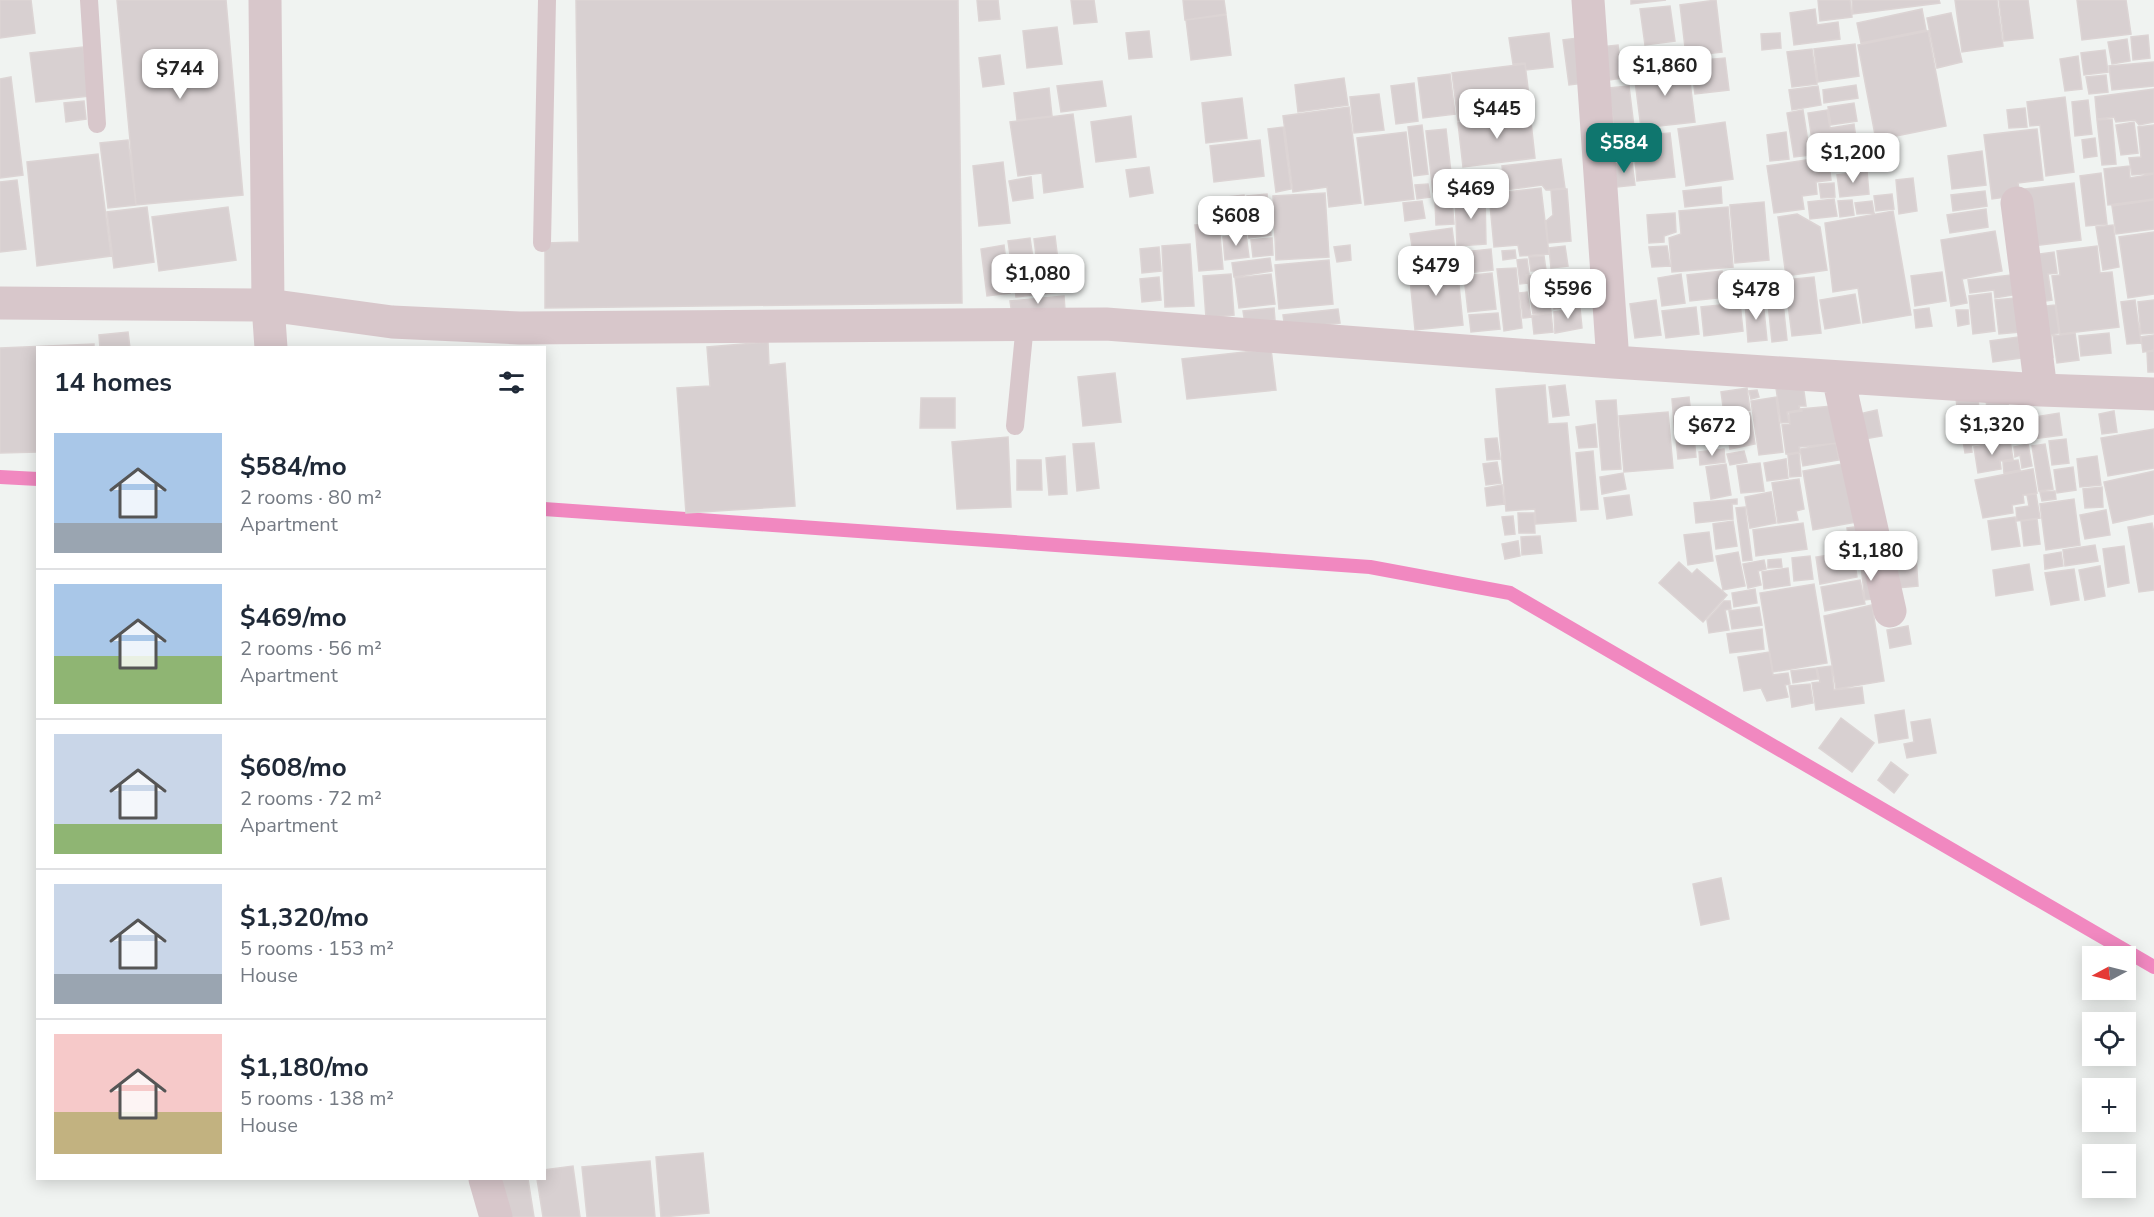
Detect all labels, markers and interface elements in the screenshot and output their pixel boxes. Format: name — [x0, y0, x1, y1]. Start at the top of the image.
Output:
pin: $1,860 — [1616, 46, 1714, 97]
pin: $744 — [144, 49, 216, 100]
text: $1,860 — [1633, 52, 1697, 79]
text: $744 — [156, 55, 204, 82]
pin: $445 — [1461, 89, 1533, 140]
text: $445 — [1473, 95, 1521, 122]
pin: $584 — [1588, 123, 1660, 174]
text: $584 — [1600, 129, 1648, 156]
pin: $1,200 — [1804, 133, 1902, 184]
text: $1,200 — [1821, 139, 1885, 166]
pin: $469 — [1435, 169, 1507, 220]
text: $469 — [1447, 175, 1495, 202]
pin: $608 — [1200, 196, 1272, 247]
text: $608 — [1212, 202, 1260, 229]
pin: $479 — [1400, 246, 1472, 297]
text: $479 — [1412, 252, 1460, 279]
pin: $1,080 — [989, 254, 1087, 305]
text: $1,080 — [1006, 260, 1070, 287]
pin: $596 — [1532, 269, 1604, 320]
pin: $478 — [1720, 270, 1792, 321]
text: $596 — [1544, 275, 1592, 302]
text: $478 — [1732, 276, 1780, 303]
text: 14 homes — [54, 365, 172, 400]
icon: filters — [495, 366, 528, 399]
pin: $1,320 — [1943, 405, 2041, 456]
pin: $672 — [1676, 406, 1748, 457]
text: $1,320 — [1960, 411, 2024, 438]
text: $672 — [1688, 412, 1736, 439]
text: $584/mo — [240, 449, 347, 484]
icon: home — [102, 457, 174, 529]
text: 2 rooms · 80 m² — [240, 484, 382, 511]
text: Apartment — [240, 511, 338, 538]
pin: $1,180 — [1822, 531, 1920, 582]
text: $1,180 — [1839, 537, 1903, 564]
text: $469/mo — [240, 600, 347, 635]
icon: home — [102, 608, 174, 680]
text: 2 rooms · 56 m² — [240, 635, 382, 662]
text: Apartment — [240, 662, 338, 689]
text: $608/mo — [240, 750, 347, 785]
icon: home — [102, 758, 174, 830]
text: 2 rooms · 72 m² — [240, 785, 382, 812]
text: Apartment — [240, 812, 338, 839]
text: $1,320/mo — [240, 900, 369, 935]
icon: home — [102, 908, 174, 980]
text: 5 rooms · 153 m² — [240, 935, 394, 962]
north arrow — [2082, 946, 2136, 1000]
map controls — [2082, 946, 2136, 1198]
text: House — [240, 962, 298, 989]
button: locate — [2082, 1012, 2136, 1066]
text: $1,180/mo — [240, 1050, 369, 1085]
icon: home — [102, 1058, 174, 1130]
button: + — [2082, 1078, 2136, 1132]
text: 5 rooms · 138 m² — [240, 1085, 394, 1112]
text: House — [240, 1112, 298, 1139]
button: − — [2082, 1144, 2136, 1198]

